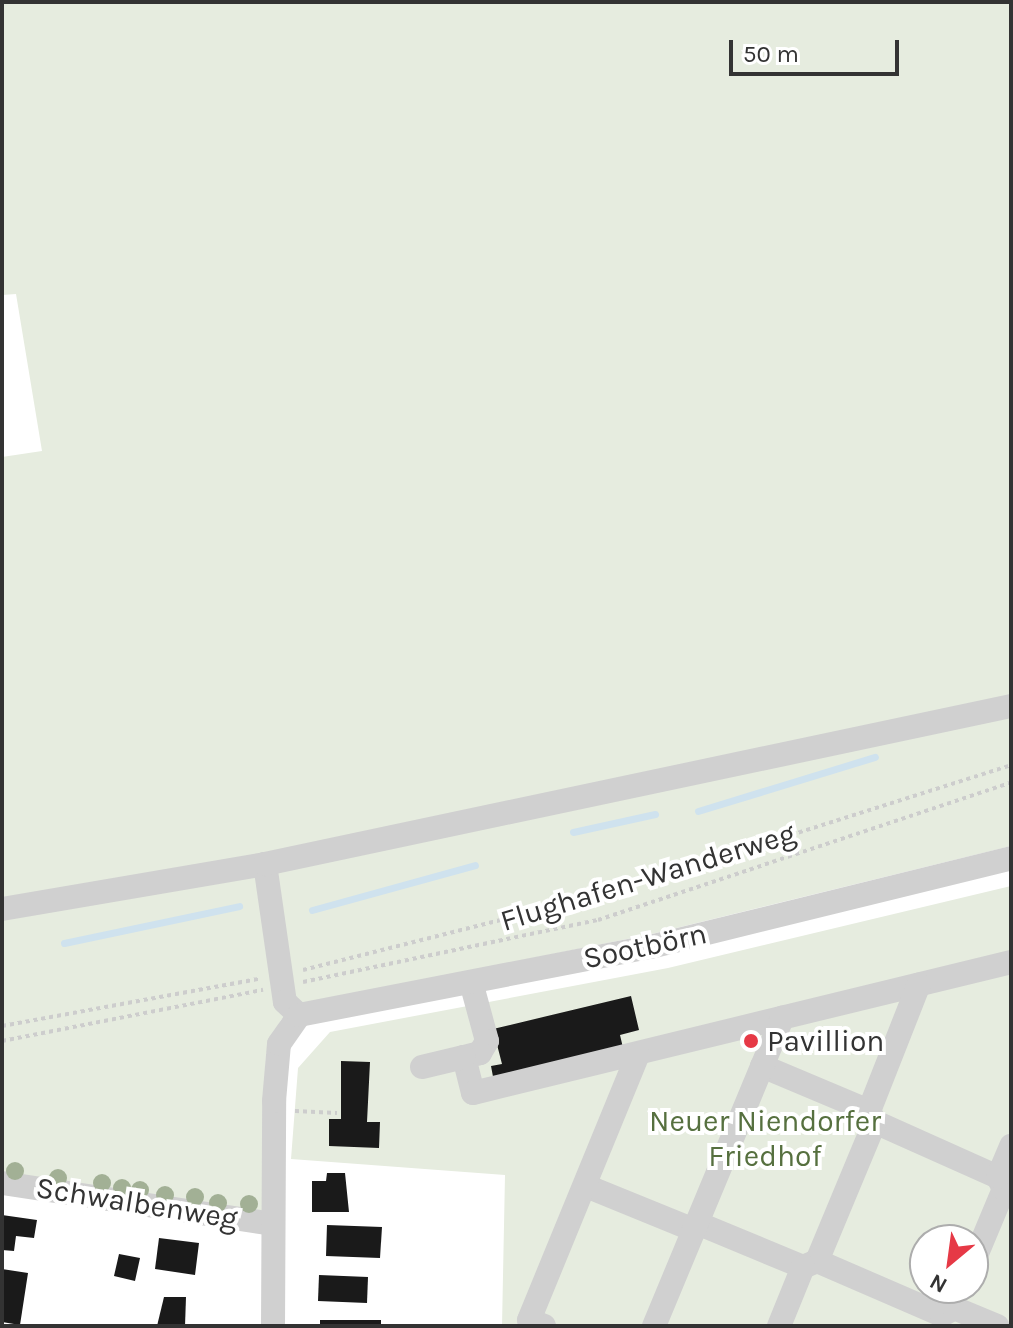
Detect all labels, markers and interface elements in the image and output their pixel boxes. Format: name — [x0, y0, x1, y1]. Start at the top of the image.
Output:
scale bar — [733, 24, 903, 74]
text: 50 m — [743, 40, 799, 68]
street label: Flughafen-Wanderweg — [496, 815, 800, 939]
street label: Sootbörn — [580, 915, 710, 977]
place label: Pavillion — [767, 1023, 884, 1059]
marker: Pavillion — [742, 1032, 760, 1050]
park label: Neuer Niendorfer Friedhof — [649, 1103, 881, 1174]
street label: Schwalbenweg — [34, 1169, 240, 1237]
north arrow — [909, 1224, 989, 1304]
text: N — [925, 1268, 952, 1298]

